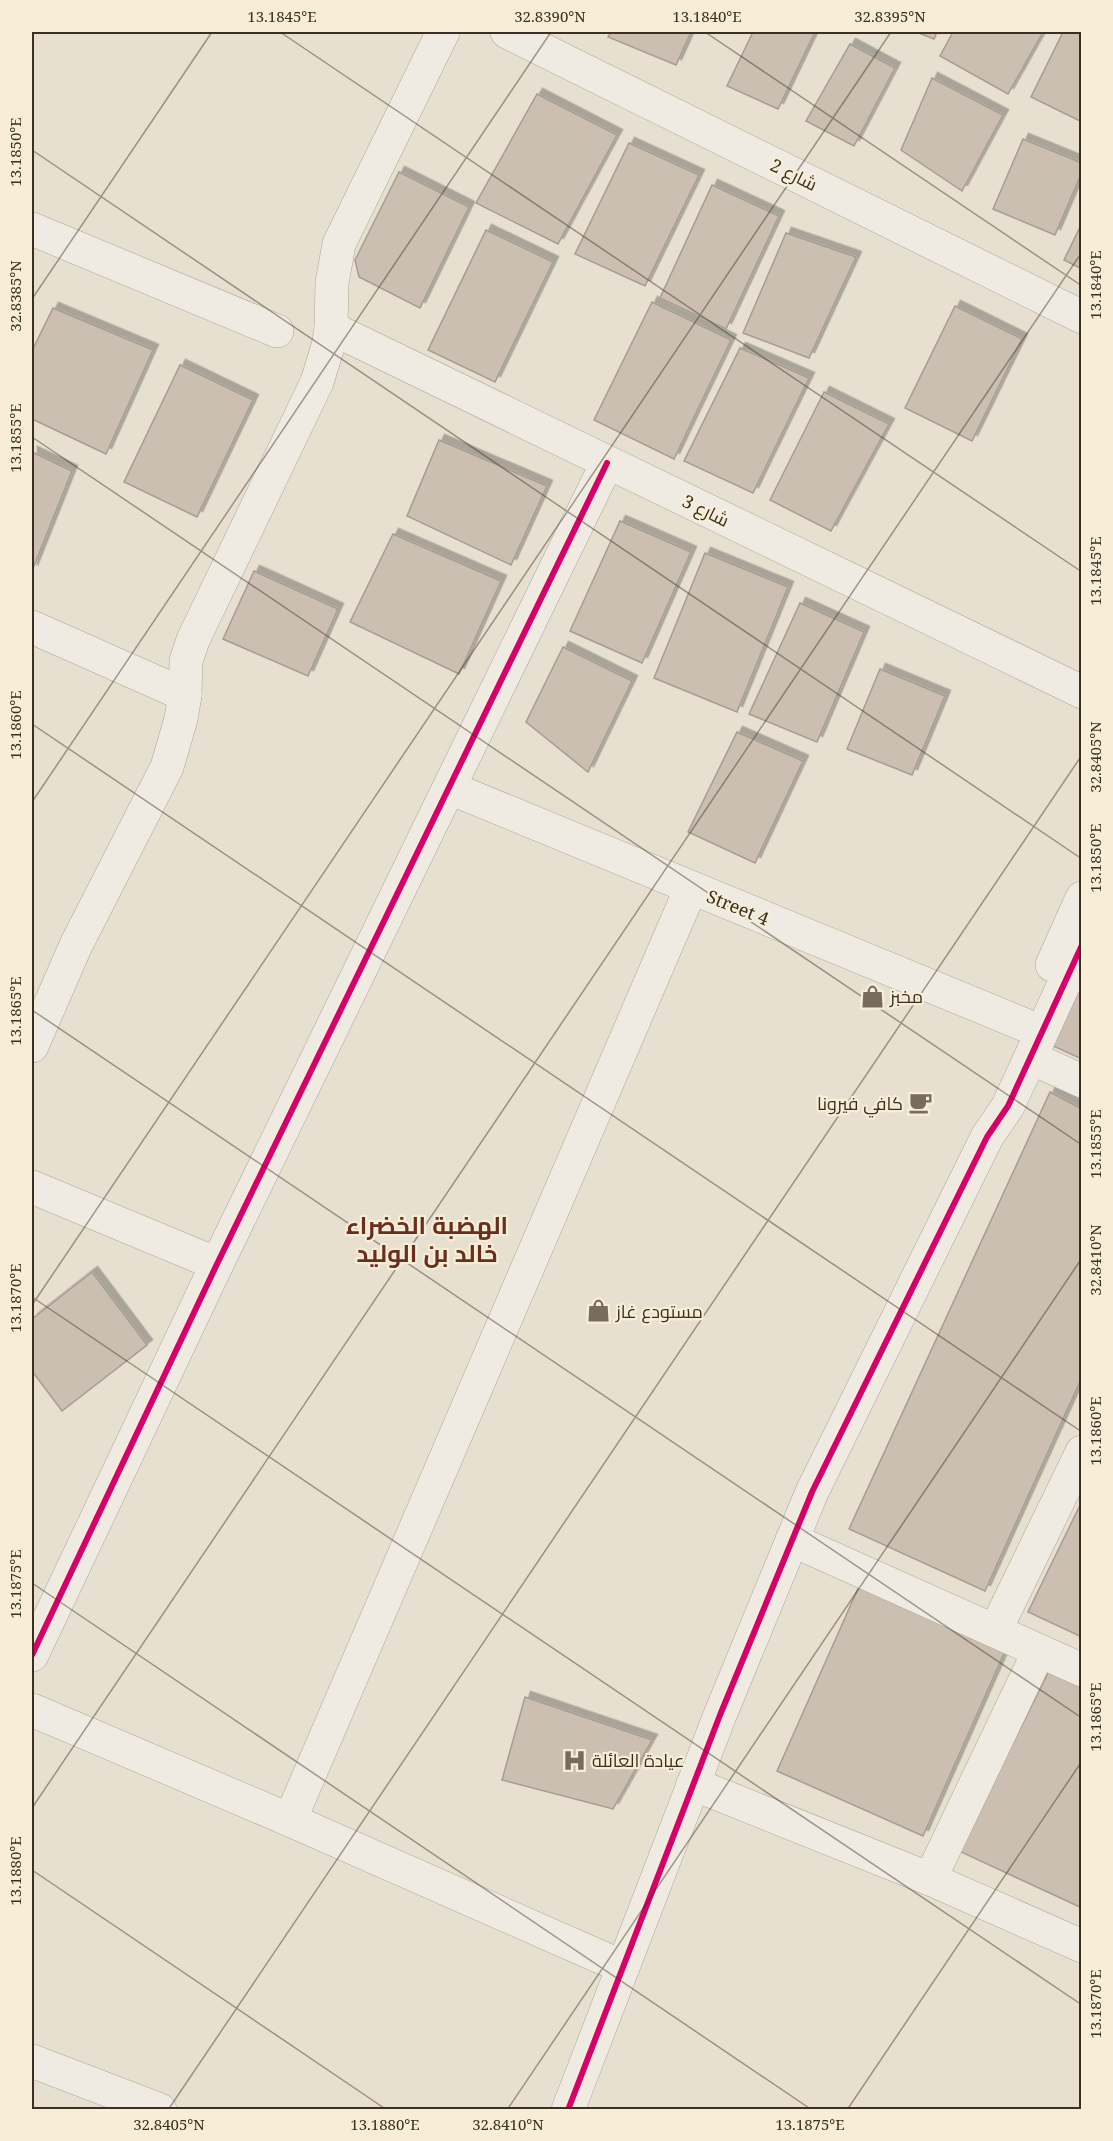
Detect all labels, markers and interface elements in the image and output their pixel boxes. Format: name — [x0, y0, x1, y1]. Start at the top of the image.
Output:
text: 13.1845°E — [247, 6, 317, 26]
text: 32.8390°N — [514, 6, 586, 26]
text: 13.1840°E — [672, 6, 742, 26]
text: 32.8395°N — [854, 6, 926, 26]
text: 13.1850°E — [5, 117, 25, 187]
street label: شارع 2 — [766, 152, 822, 197]
text: 13.1840°E — [1085, 250, 1105, 320]
text: 32.8385°N — [5, 260, 25, 332]
text: 13.1855°E — [5, 403, 25, 473]
street label: شارع 3 — [678, 488, 734, 533]
text: 13.1845°E — [1085, 536, 1105, 606]
text: 13.1860°E — [5, 690, 25, 760]
text: 32.8405°N — [1085, 721, 1105, 793]
text: 13.1850°E — [1085, 823, 1105, 893]
street label: Street 4 — [703, 884, 773, 930]
text: 13.1865°E — [5, 976, 25, 1046]
shop icon: مخبز — [859, 983, 885, 1009]
place label: مخبز — [889, 984, 923, 1008]
cafe icon: كافي فيرونا — [908, 1090, 934, 1116]
place label: كافي فيرونا — [817, 1091, 903, 1118]
text: 13.1855°E — [1085, 1109, 1105, 1179]
district label: الهضبة الخضراء خالد بن الوليد — [346, 1208, 508, 1269]
text: 32.8410°N — [1085, 1224, 1105, 1296]
text: 13.1870°E — [5, 1263, 25, 1333]
shop icon: مستودع غاز — [585, 1298, 611, 1324]
place label: مستودع غاز — [615, 1299, 703, 1324]
text: 13.1860°E — [1085, 1396, 1105, 1466]
text: 13.1875°E — [5, 1549, 25, 1619]
text: 13.1865°E — [1085, 1682, 1105, 1752]
hospital icon: عيادة العائلة — [561, 1747, 587, 1773]
place label: عيادة العائلة — [592, 1748, 684, 1772]
text: 13.1880°E — [5, 1836, 25, 1906]
text: 13.1870°E — [1085, 1969, 1105, 2039]
text: 32.8405°N — [133, 2114, 205, 2134]
text: 13.1880°E — [350, 2114, 420, 2134]
text: 32.8410°N — [472, 2114, 544, 2134]
text: 13.1875°E — [775, 2114, 845, 2134]

